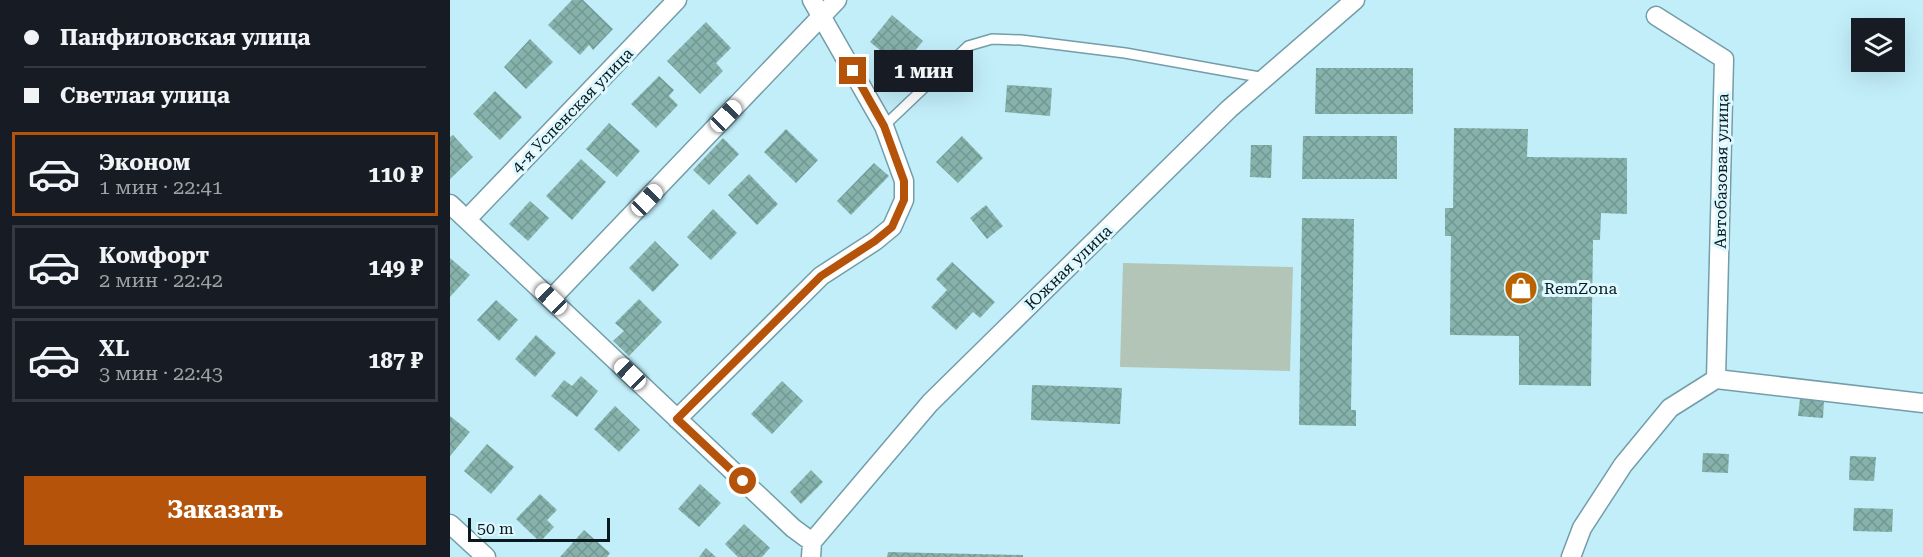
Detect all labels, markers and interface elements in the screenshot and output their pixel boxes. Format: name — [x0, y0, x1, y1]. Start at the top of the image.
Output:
map controls — [1851, 18, 1905, 72]
button: layers — [1851, 18, 1905, 72]
text: Панфиловская улица — [60, 25, 311, 50]
street label: 4-я Успенская улица — [508, 44, 637, 177]
callout: 1 мин — [874, 50, 973, 92]
route end — [839, 57, 866, 84]
text: 1 мин — [894, 59, 953, 83]
text: Светлая улица — [60, 83, 230, 108]
street label: Автобазовая улица — [1711, 93, 1732, 249]
car — [707, 97, 745, 135]
icon: car — [27, 147, 81, 201]
text: Эконом — [99, 150, 190, 175]
text: 110 ₽ — [368, 162, 423, 187]
text: 1 мин · 22:41 — [99, 175, 223, 199]
car — [628, 181, 666, 219]
street label: Южная улица — [1021, 221, 1116, 314]
icon: car — [27, 240, 81, 294]
text: Комфорт — [99, 243, 209, 268]
text: 149 ₽ — [368, 255, 423, 280]
text: 2 мин · 22:42 — [99, 268, 223, 292]
shop icon: RemZona — [1503, 270, 1539, 306]
place label: RemZona — [1544, 279, 1618, 298]
car — [532, 280, 570, 318]
icon: car — [27, 333, 81, 387]
text: XL — [99, 336, 129, 361]
text: 187 ₽ — [368, 348, 423, 373]
car — [611, 355, 649, 393]
text: 3 мин · 22:43 — [99, 361, 223, 385]
route start — [729, 467, 756, 494]
button: Заказать — [24, 476, 426, 545]
scale bar — [468, 515, 610, 542]
text: 50 m — [477, 519, 514, 538]

